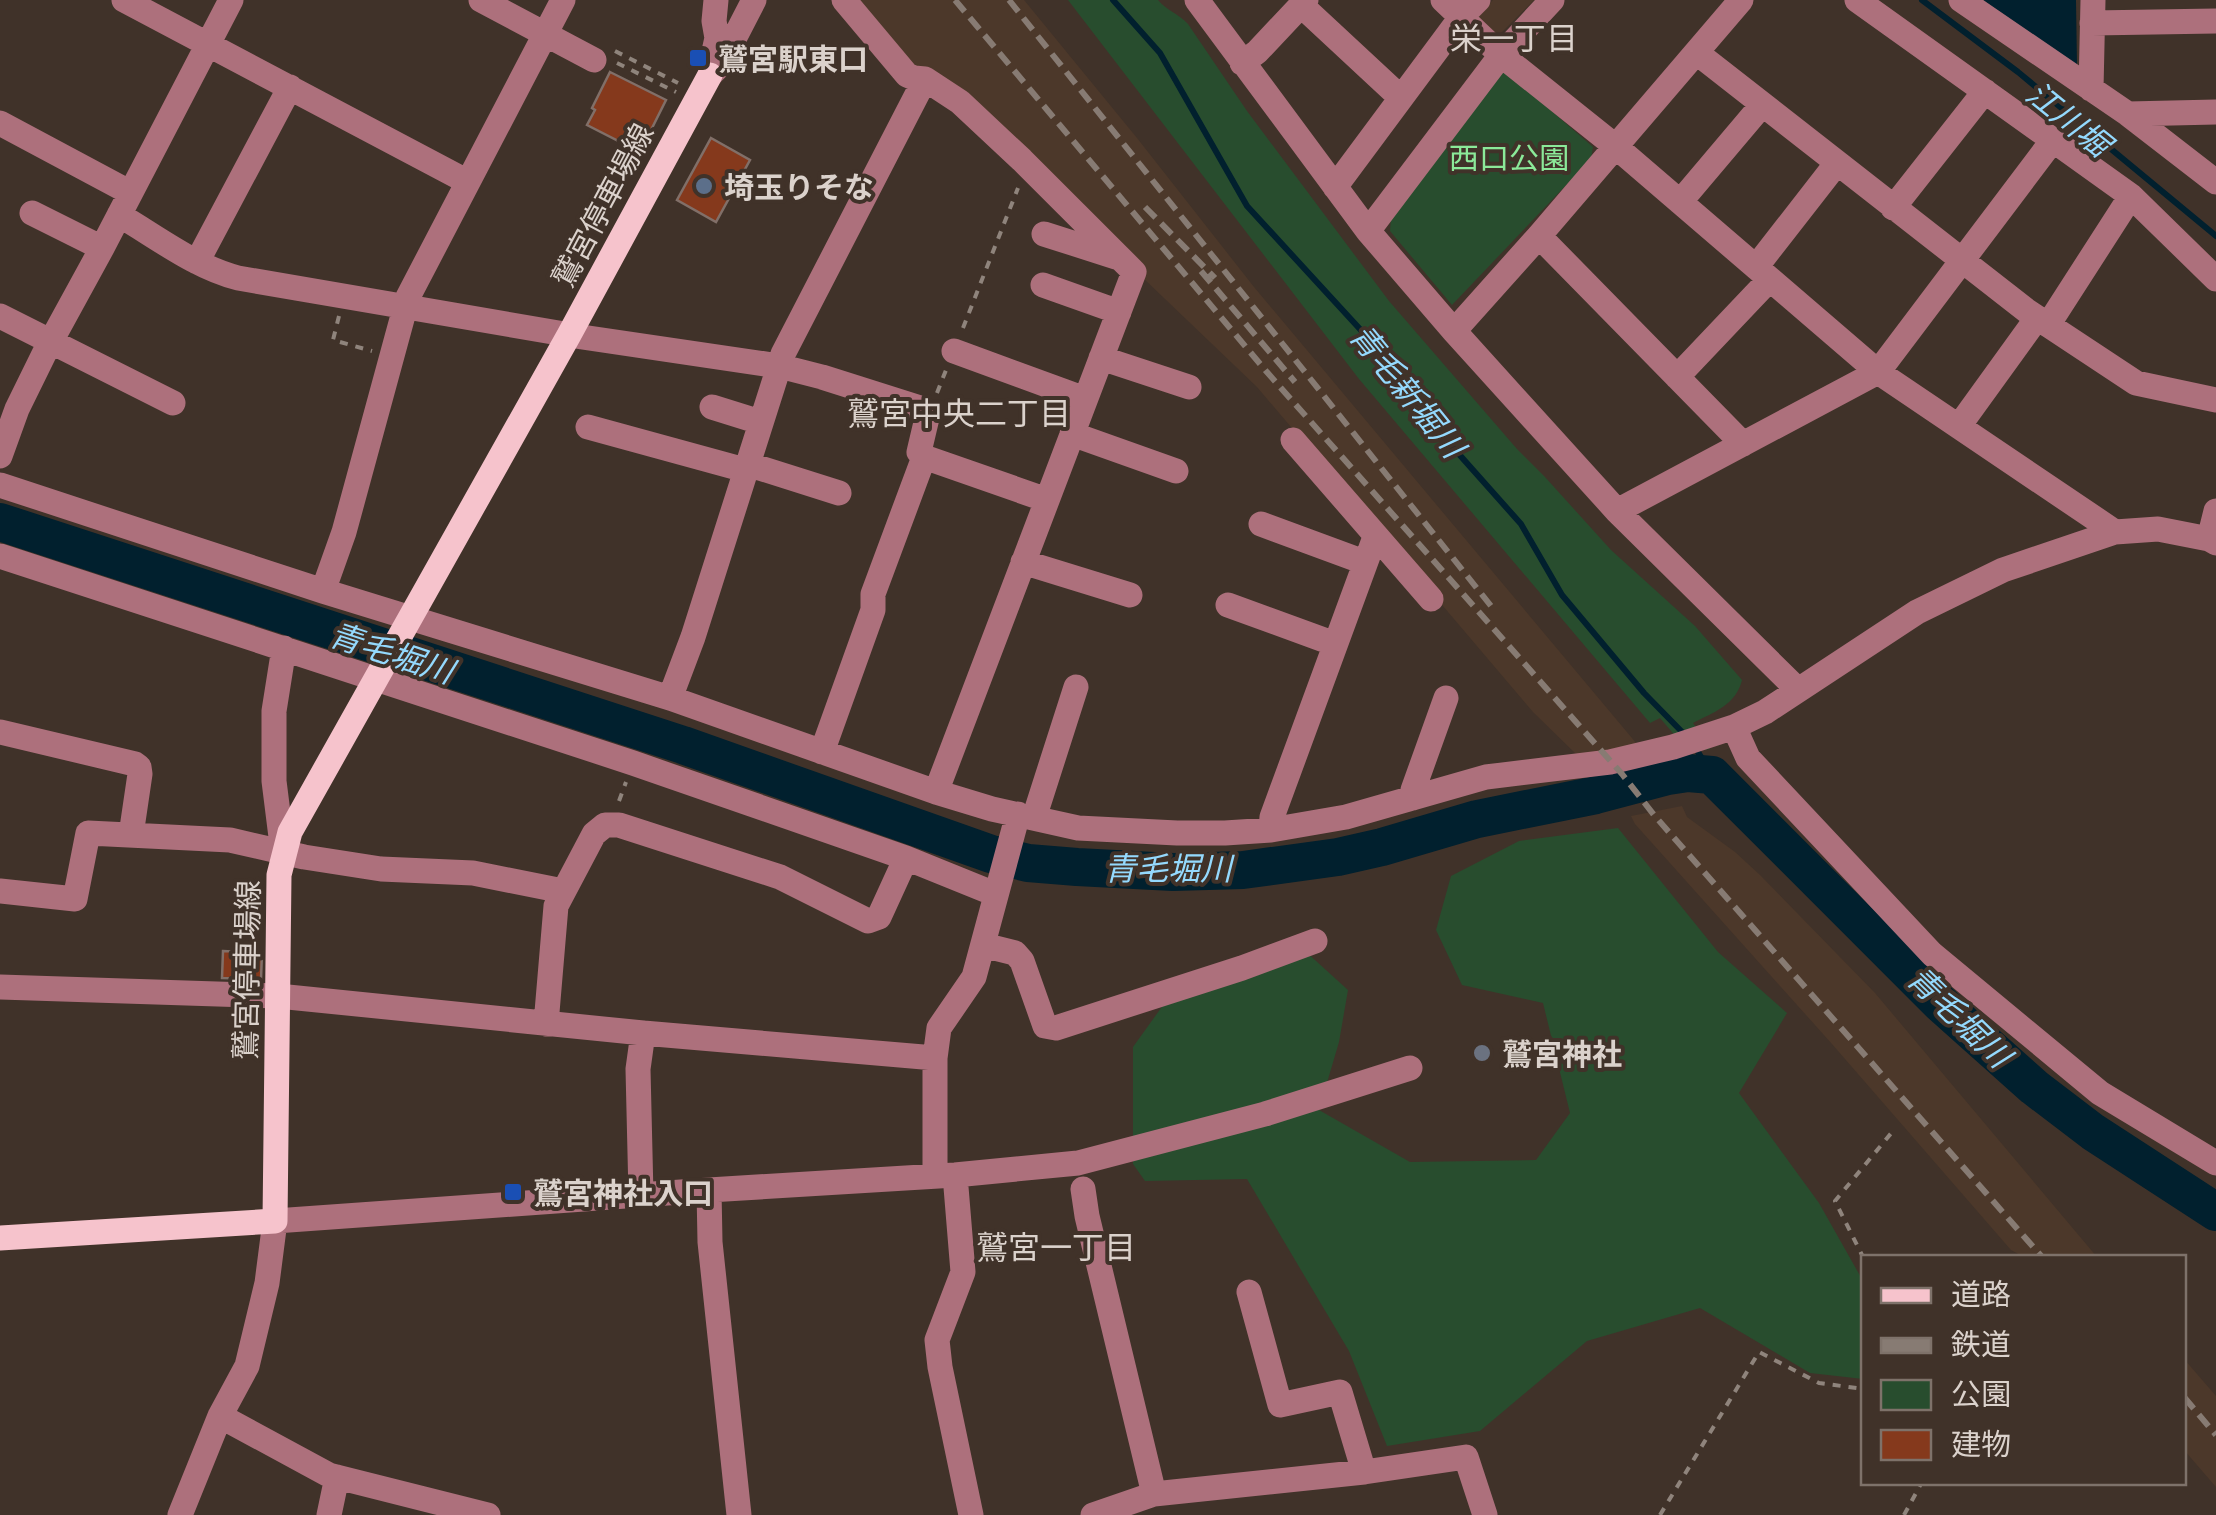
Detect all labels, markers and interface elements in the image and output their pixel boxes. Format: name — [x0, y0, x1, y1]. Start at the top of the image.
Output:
district label: 栄一丁目 — [1450, 16, 1578, 59]
place label: 鷲宮駅東口 — [718, 38, 868, 79]
marker: 鷲宮駅東口 — [687, 47, 709, 69]
water label: 江川堀 — [2018, 71, 2124, 168]
street label: 鷲宮停車場線 — [542, 116, 662, 294]
park label: 西口公園 — [1449, 137, 1569, 178]
place label: 埼玉りそな — [724, 166, 874, 207]
marker: 埼玉りそな — [693, 175, 715, 197]
water label: 青毛新堀川 — [1341, 314, 1477, 468]
district label: 鷲宮中央二丁目 — [847, 391, 1071, 434]
water label: 青毛堀川 — [324, 612, 462, 693]
water label: 青毛堀川 — [1104, 846, 1235, 889]
street label: 鷲宮停車場線 — [224, 880, 268, 1060]
water label: 青毛堀川 — [1899, 956, 2023, 1078]
place label: 鷲宮神社 — [1502, 1033, 1622, 1074]
marker: 鷲宮神社 — [1471, 1042, 1493, 1064]
place label: 鷲宮神社入口 — [533, 1172, 713, 1213]
marker: 鷲宮神社入口 — [502, 1181, 524, 1203]
district label: 鷲宮一丁目 — [976, 1225, 1136, 1268]
legend — [1861, 1255, 2186, 1485]
text: 道路 — [1951, 1273, 2011, 1314]
text: 鉄道 — [1951, 1323, 2011, 1364]
text: 公園 — [1951, 1373, 2011, 1414]
text: 建物 — [1951, 1423, 2011, 1464]

